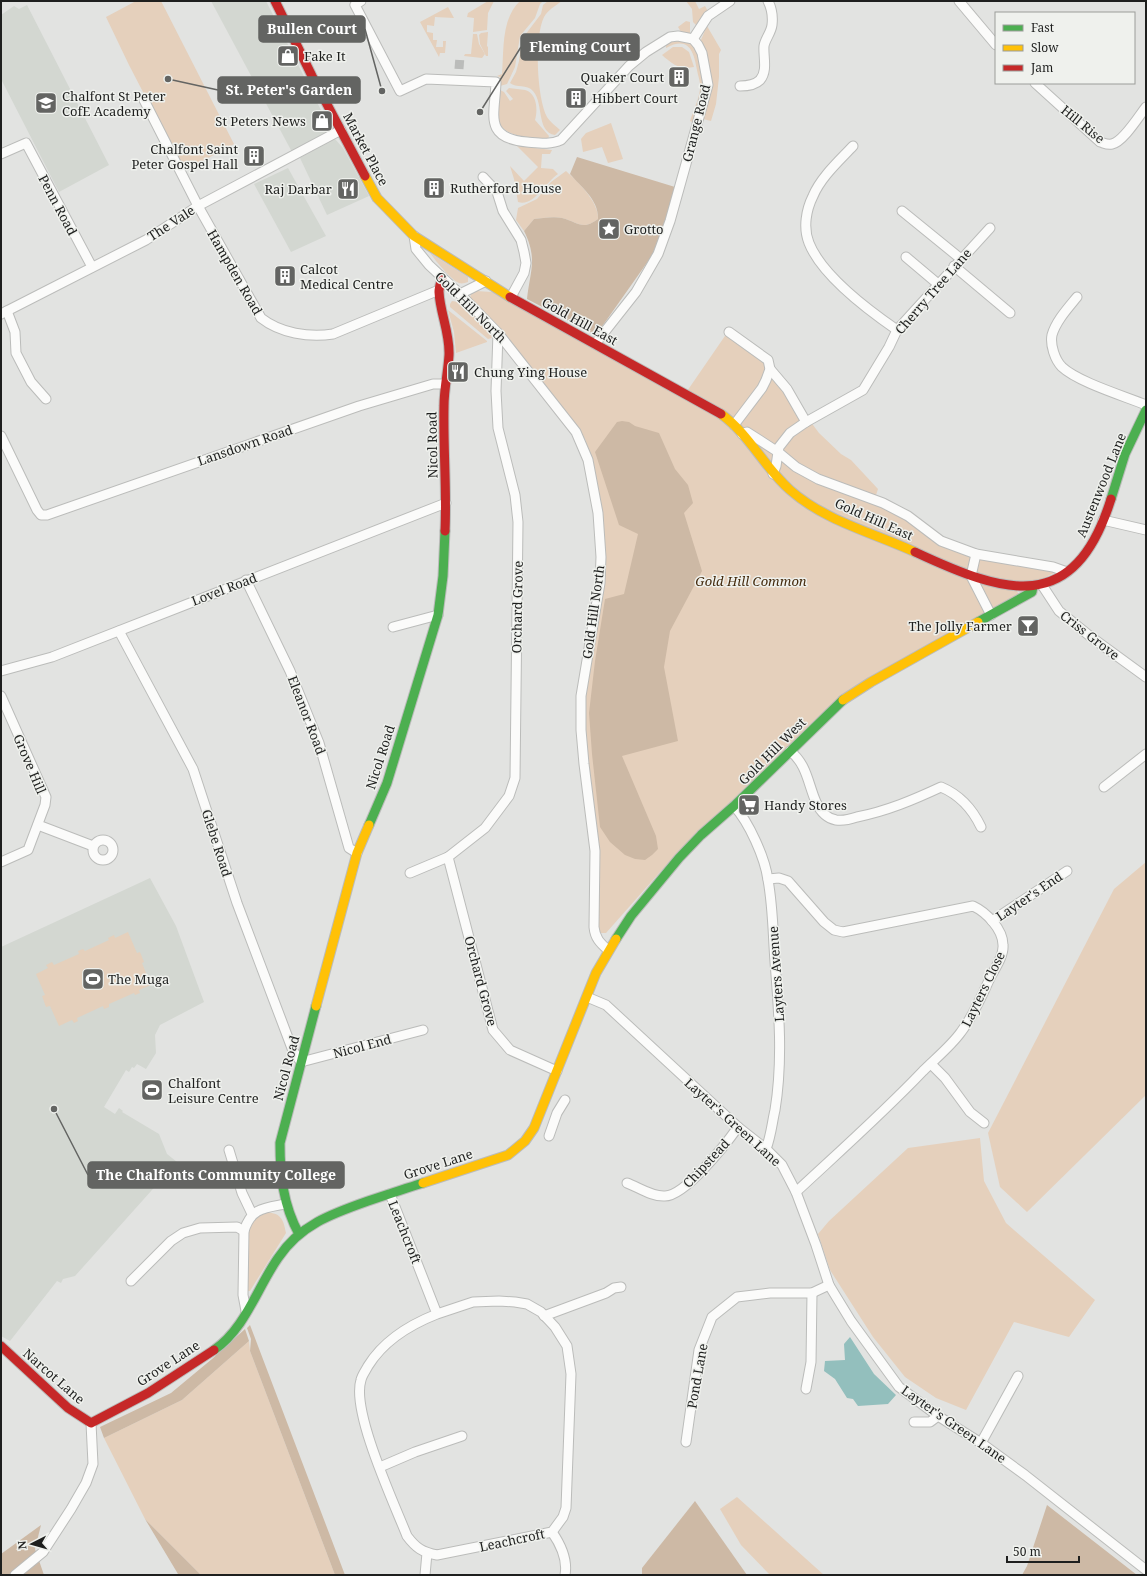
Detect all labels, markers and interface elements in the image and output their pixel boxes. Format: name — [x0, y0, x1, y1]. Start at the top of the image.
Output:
legend — [995, 12, 1135, 84]
callout: Bullen Court — [259, 16, 365, 42]
text: Bullen Court — [267, 19, 357, 38]
text: Fast — [1031, 19, 1054, 36]
callout: Fleming Court — [521, 34, 639, 60]
text: Fleming Court — [529, 37, 631, 56]
text: Slow — [1031, 39, 1059, 56]
shop icon: Fake It — [275, 43, 301, 69]
place label: Fake It — [304, 47, 346, 65]
text: Jam — [1030, 59, 1053, 76]
building icon: Quaker Court — [666, 64, 692, 90]
place label: Quaker Court — [581, 68, 664, 86]
callout: St. Peter's Garden — [218, 77, 360, 103]
text: St. Peter's Garden — [226, 80, 352, 99]
street label: Grange Road — [678, 82, 714, 164]
building icon: Hibbert Court — [563, 85, 589, 111]
place label: Chalfont St Peter CofE Academy — [62, 87, 166, 120]
place label: Hibbert Court — [592, 89, 678, 107]
school or university icon: Chalfont St Peter CofE Academy — [33, 90, 59, 116]
street label: Hill Rise — [1057, 101, 1109, 147]
shop icon: St Peters News — [309, 108, 335, 134]
street label: Market Place — [339, 109, 393, 189]
place label: St Peters News — [215, 112, 306, 130]
place label: Chalfont Saint Peter Gospel Hall — [131, 140, 238, 173]
building icon: Chalfont Saint Peter Gospel Hall — [241, 143, 267, 169]
street label: Penn Road — [34, 172, 82, 239]
building icon: Rutherford House — [421, 175, 447, 201]
restaurant icon: Raj Darbar — [335, 176, 361, 202]
place label: Rutherford House — [450, 179, 561, 197]
place label: Raj Darbar — [265, 180, 332, 198]
street label: The Vale — [144, 201, 198, 245]
place icon: Grotto — [596, 216, 622, 242]
place label: Grotto — [624, 220, 664, 238]
street label: Hampden Road — [203, 226, 267, 318]
street label: Cherry Tree Lane — [891, 244, 975, 338]
place label: Calcot Medical Centre — [300, 260, 393, 293]
building icon: Calcot Medical Centre — [272, 263, 298, 289]
street label: Gold Hill North — [431, 267, 511, 347]
street label: Gold Hill East — [539, 293, 621, 349]
restaurant icon: Chung Ying House — [445, 359, 471, 385]
place label: Chung Ying House — [474, 363, 587, 381]
street label: Nicol Road — [422, 411, 442, 479]
street label: Lansdown Road — [195, 420, 295, 470]
street label: Austenwood Lane — [1072, 430, 1130, 540]
street label: Gold Hill East — [832, 494, 916, 544]
street label: Orchard Grove — [507, 561, 527, 653]
street label: Gold Hill North — [578, 564, 608, 660]
street label: Lovel Road — [189, 568, 259, 610]
park label: Gold Hill Common — [695, 572, 807, 590]
street label: Criss Grove — [1057, 606, 1123, 664]
bar icon: The Jolly Farmer — [1015, 613, 1041, 639]
place label: The Jolly Farmer — [909, 617, 1012, 635]
street label: Eleanor Road — [284, 673, 330, 757]
street label: Gold Hill West — [734, 713, 810, 789]
street label: Nicol Road — [361, 722, 399, 792]
street label: Grove Hill — [9, 731, 51, 797]
supermarket icon: Handy Stores — [736, 792, 762, 818]
place label: Handy Stores — [764, 796, 847, 814]
street label: Glebe Road — [198, 807, 236, 879]
street label: Layter's End — [992, 867, 1066, 925]
street label: Layters Avenue — [764, 926, 788, 1022]
street label: Orchard Grove — [460, 934, 502, 1028]
street label: Layters Close — [957, 948, 1009, 1030]
sports icon: The Muga — [80, 966, 106, 992]
place label: The Muga — [108, 970, 169, 988]
street label: Nicol End — [331, 1030, 393, 1062]
street label: Nicol Road — [269, 1033, 303, 1103]
place label: Chalfont Leisure Centre — [168, 1074, 259, 1107]
street label: Layter's Green Lane — [681, 1074, 785, 1170]
sports icon: Chalfont Leisure Centre — [139, 1077, 165, 1103]
street label: Chipstead — [679, 1135, 733, 1191]
street label: Grove Lane — [401, 1144, 475, 1184]
callout: The Chalfonts Community College — [88, 1162, 344, 1188]
text: The Chalfonts Community College — [96, 1165, 336, 1184]
street label: Leachcroft — [384, 1198, 426, 1267]
street label: Grove Lane — [133, 1336, 203, 1390]
street label: Pond Lane — [682, 1342, 712, 1410]
street label: Narcot Lane — [19, 1344, 89, 1408]
street label: Layter's Green Lane — [898, 1381, 1010, 1467]
north arrow — [12, 1524, 52, 1564]
street label: Leachcroft — [478, 1524, 547, 1556]
scale bar — [1007, 1538, 1079, 1564]
text: N — [14, 1540, 29, 1550]
text: 50 m — [1013, 1543, 1041, 1560]

